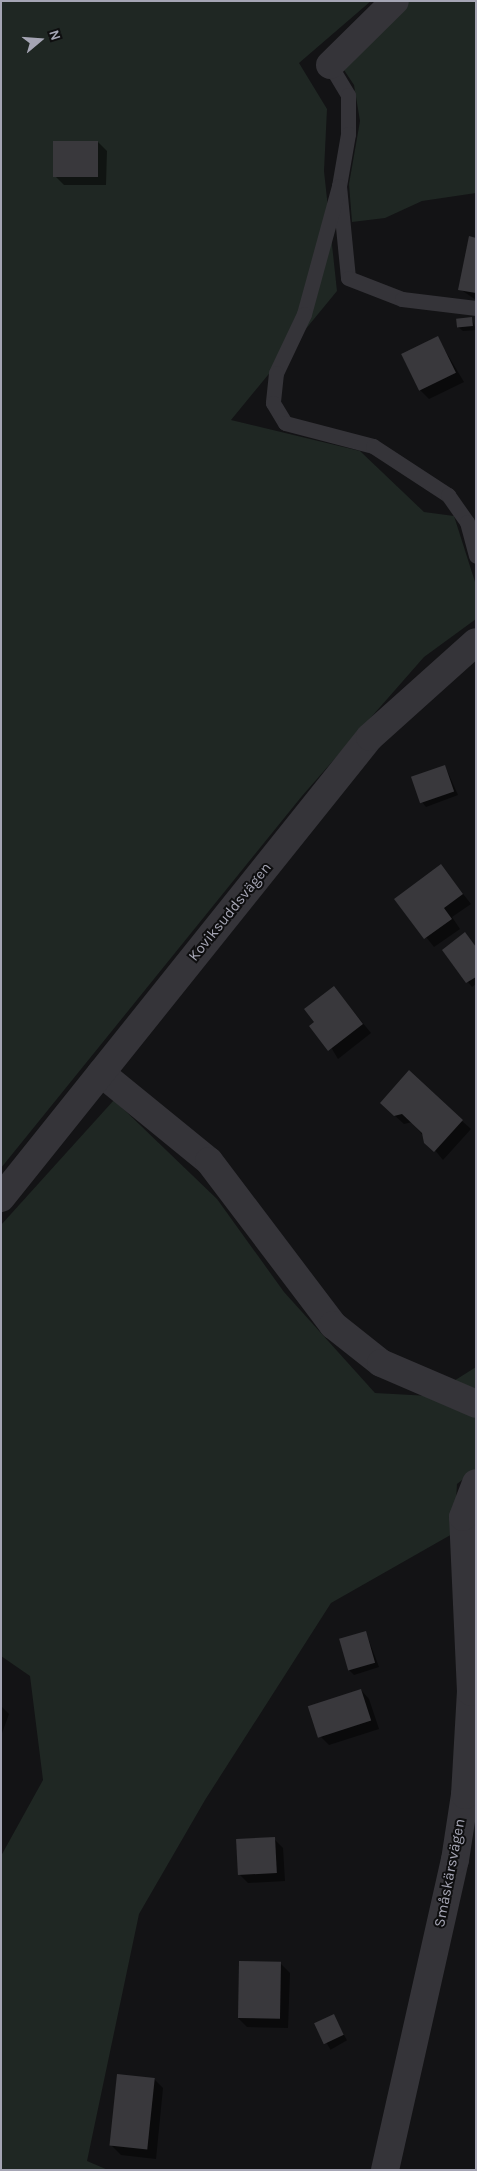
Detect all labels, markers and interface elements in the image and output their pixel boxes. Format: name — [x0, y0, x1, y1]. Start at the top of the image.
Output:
north arrow — [15, 15, 65, 65]
text: N — [45, 28, 64, 43]
street label: Koviksuddsvägen — [185, 859, 275, 965]
street label: Småskärsvägen — [431, 1817, 469, 1929]

